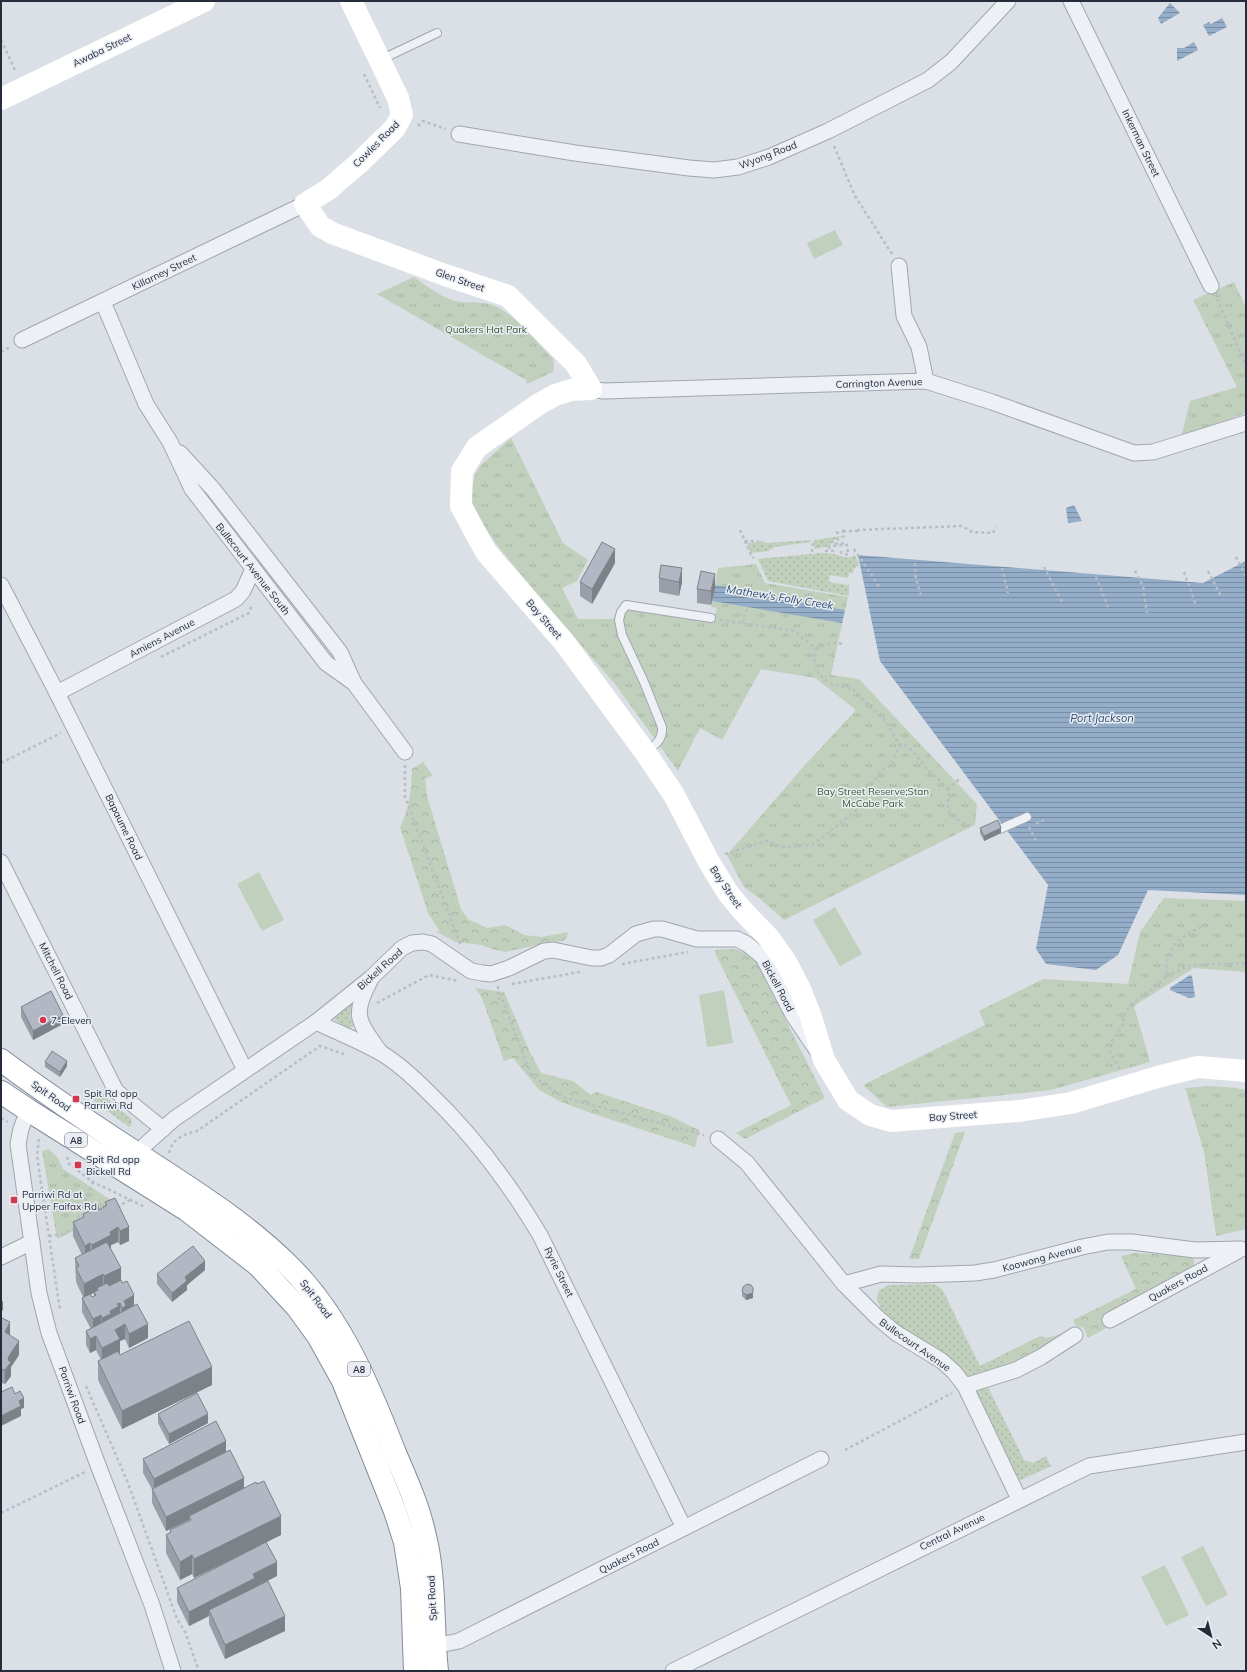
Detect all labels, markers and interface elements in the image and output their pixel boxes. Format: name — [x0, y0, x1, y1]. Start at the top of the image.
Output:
street label: Awaba Street — [70, 30, 134, 70]
street label: Inkerman Street — [1119, 107, 1163, 179]
street label: Cowles Road — [350, 118, 402, 170]
street label: Wyong Road — [737, 138, 799, 172]
street label: Killarney Street — [130, 251, 199, 293]
street label: Glen Street — [434, 266, 487, 295]
park label: Quakers Hat Park — [445, 323, 528, 336]
street label: Carrington Avenue — [835, 375, 923, 391]
street label: Bullecourt Avenue South — [213, 520, 293, 618]
water label: Mathew's Folly Creek — [726, 582, 835, 612]
street label: Bay Street — [523, 596, 565, 642]
street label: Amiens Avenue — [127, 615, 197, 661]
water label: Port Jackson — [1070, 711, 1134, 725]
park label: Bay Street Reserve;Stan McCabe Park — [817, 785, 929, 810]
street label: Bapaume Road — [102, 792, 146, 862]
street label: Bay Street — [707, 863, 745, 911]
street label: Mitchell Road — [36, 940, 76, 1002]
street label: Bickell Road — [355, 945, 405, 993]
street label: Bickell Road — [759, 958, 797, 1014]
place label: 7-Eleven — [51, 1014, 92, 1027]
marker: 7-Eleven — [38, 1015, 48, 1025]
street label: Spit Road — [29, 1078, 73, 1114]
place label: Spit Rd opp Parriwi Rd — [84, 1087, 138, 1112]
marker: Spit Rd opp Parriwi Rd — [71, 1094, 81, 1104]
street label: Bay Street — [928, 1108, 978, 1124]
road number: A8 — [65, 1133, 87, 1147]
place label: Spit Rd opp Bickell Rd — [86, 1153, 140, 1178]
marker: Spit Rd opp Bickell Rd — [73, 1160, 83, 1170]
place label: Parriwi Rd at Upper Faifax Rd — [22, 1188, 97, 1213]
marker: Parriwi Rd at Upper Faifax Rd — [9, 1195, 19, 1205]
street label: Koowong Avenue — [1001, 1241, 1083, 1275]
street label: Ryrie Street — [541, 1245, 577, 1300]
street label: Quakers Road — [1146, 1261, 1210, 1305]
street label: Spit Road — [297, 1277, 335, 1321]
street label: Bullecourt Avenue — [877, 1316, 953, 1374]
road number: A8 — [348, 1362, 370, 1376]
street label: Parriwi Road — [56, 1365, 88, 1425]
street label: Central Avenue — [917, 1511, 987, 1553]
street label: Quakers Road — [597, 1535, 661, 1577]
street label: Spit Road — [424, 1575, 440, 1621]
north arrow — [1191, 1616, 1231, 1656]
text: N — [1209, 1636, 1224, 1652]

